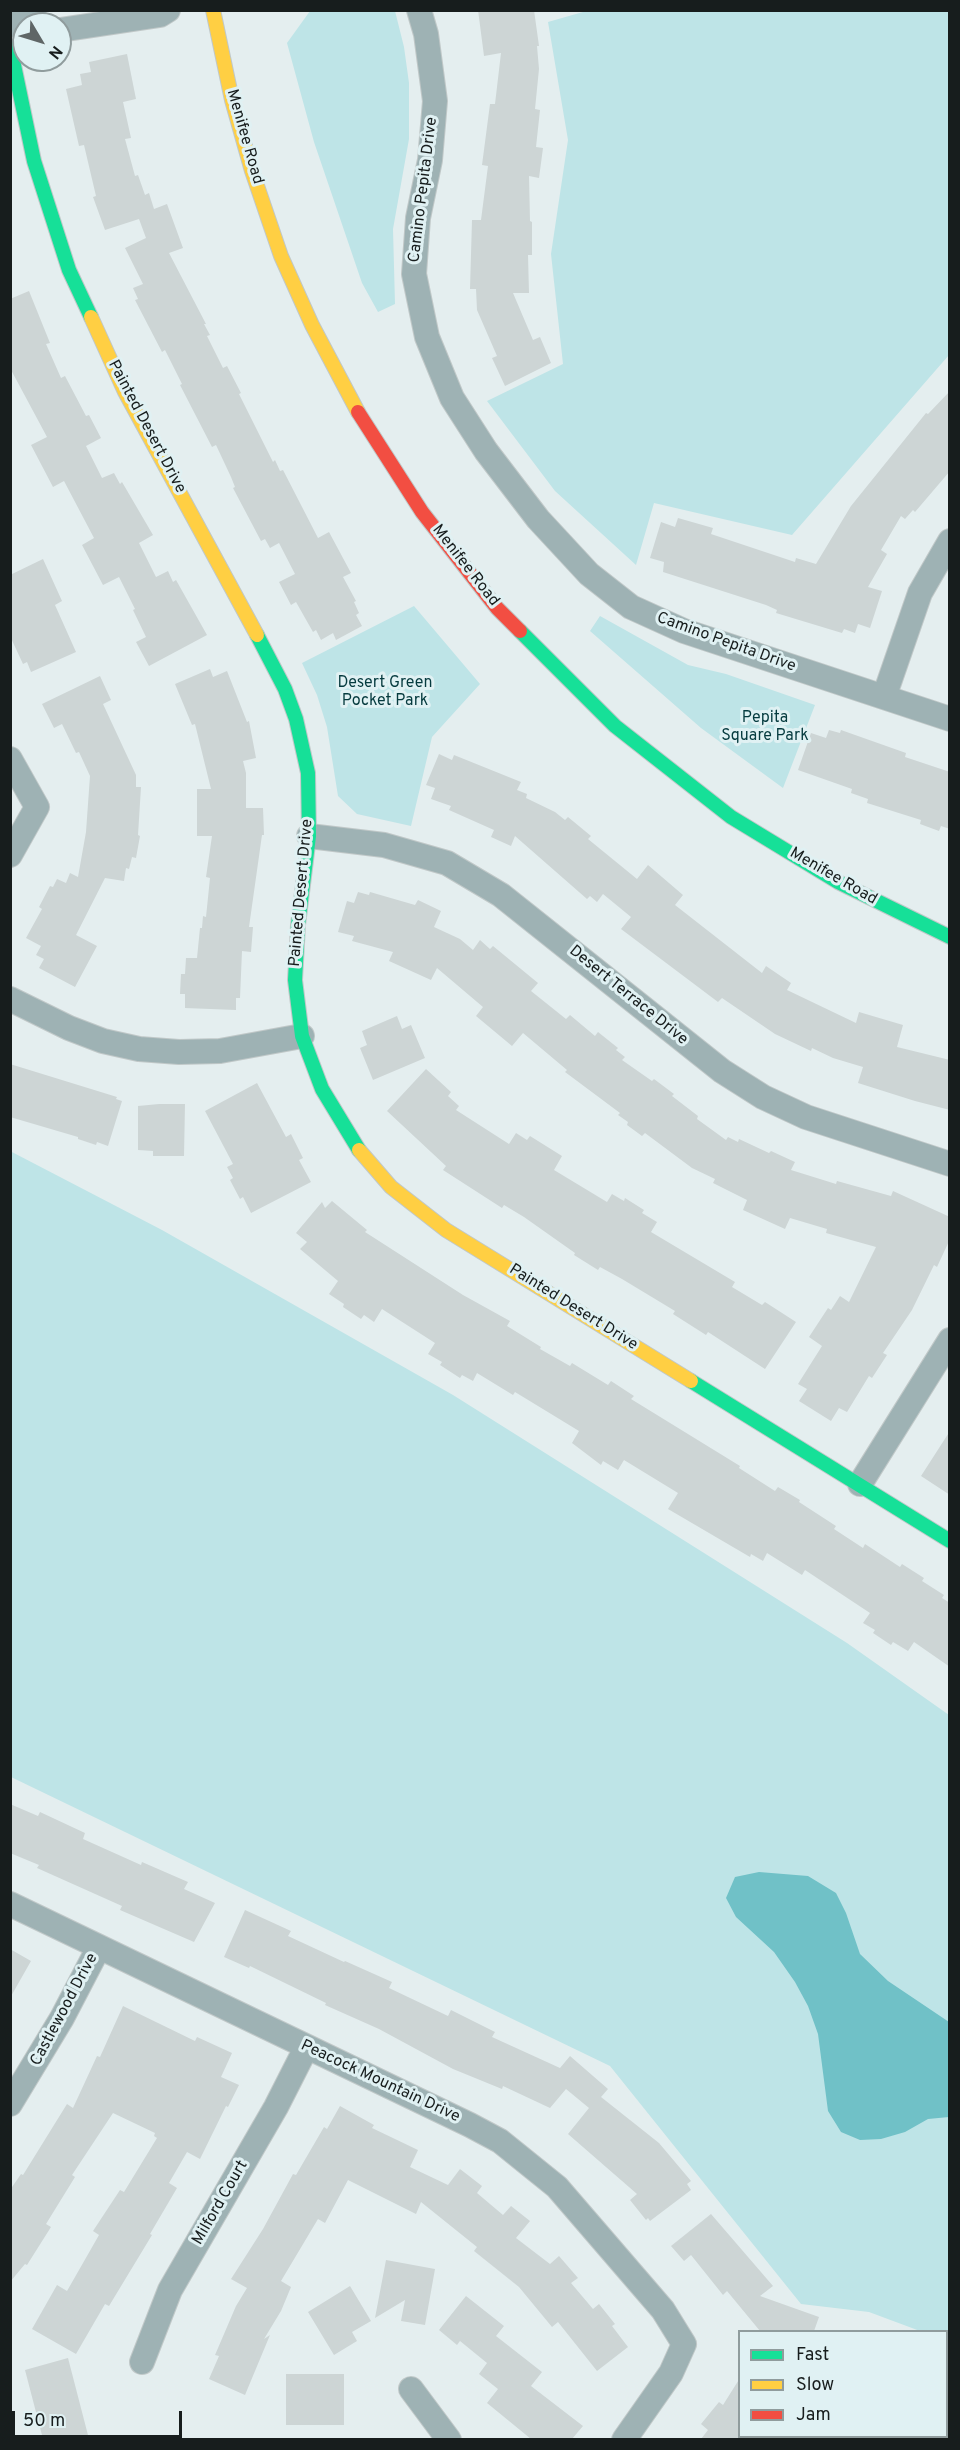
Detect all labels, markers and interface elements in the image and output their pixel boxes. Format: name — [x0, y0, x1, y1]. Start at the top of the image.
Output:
north arrow — [12, 12, 72, 72]
text: N — [43, 41, 66, 63]
street label: Menifee Road — [221, 87, 267, 187]
street label: Camino Pepita Drive — [406, 116, 442, 264]
street label: Painted Desert Drive — [103, 357, 189, 497]
street label: Menifee Road — [427, 521, 503, 611]
street label: Camino Pepita Drive — [654, 609, 798, 677]
park label: Desert Green Pocket Park — [337, 674, 433, 712]
park label: Pepita Square Park — [721, 709, 809, 747]
street label: Painted Desert Drive — [286, 818, 318, 968]
street label: Menifee Road — [786, 844, 880, 910]
street label: Desert Terrace Drive — [565, 942, 691, 1050]
street label: Painted Desert Drive — [505, 1261, 641, 1355]
street label: Castlewood Drive — [27, 1950, 103, 2070]
street label: Peacock Mountain Drive — [297, 2037, 463, 2127]
street label: Milford Court — [189, 2157, 253, 2249]
legend — [738, 2330, 948, 2438]
text: Fast — [796, 2344, 829, 2367]
text: Slow — [796, 2374, 834, 2397]
scale bar — [15, 2399, 184, 2437]
text: Jam — [796, 2404, 831, 2427]
text: 50 m — [23, 2410, 65, 2433]

